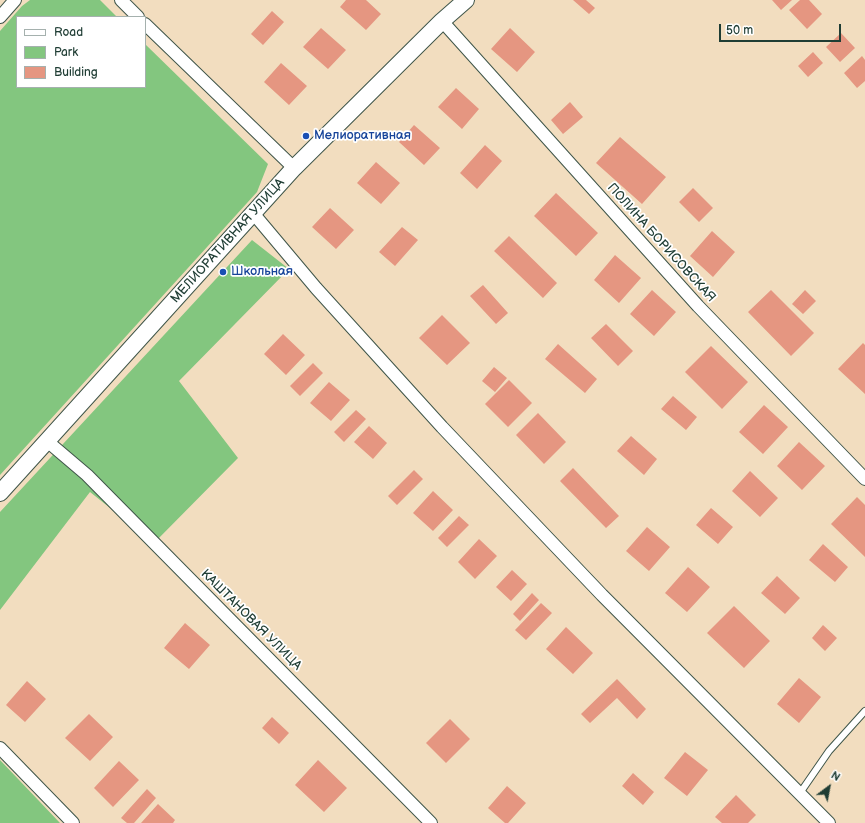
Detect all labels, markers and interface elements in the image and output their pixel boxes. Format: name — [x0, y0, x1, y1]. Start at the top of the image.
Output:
legend — [16, 16, 146, 88]
scale bar — [721, 16, 843, 42]
text: 50 m — [726, 23, 753, 38]
text: Road — [54, 25, 83, 40]
text: Park — [54, 45, 78, 60]
text: Building — [54, 65, 98, 80]
place label: Мелиоративная — [314, 128, 411, 144]
marker: Мелиоративная — [301, 131, 311, 141]
street label: МЕЛИОРАТИВНАЯ УЛИЦА — [168, 175, 288, 307]
street label: ПОЛИНА БОРИСОВСКАЯ — [604, 180, 718, 306]
place label: Школьная — [231, 264, 293, 280]
marker: Школьная — [218, 267, 228, 277]
street label: КАШТАНОВАЯ УЛИЦА — [197, 566, 305, 674]
north arrow — [809, 767, 849, 807]
text: N — [829, 769, 843, 784]

